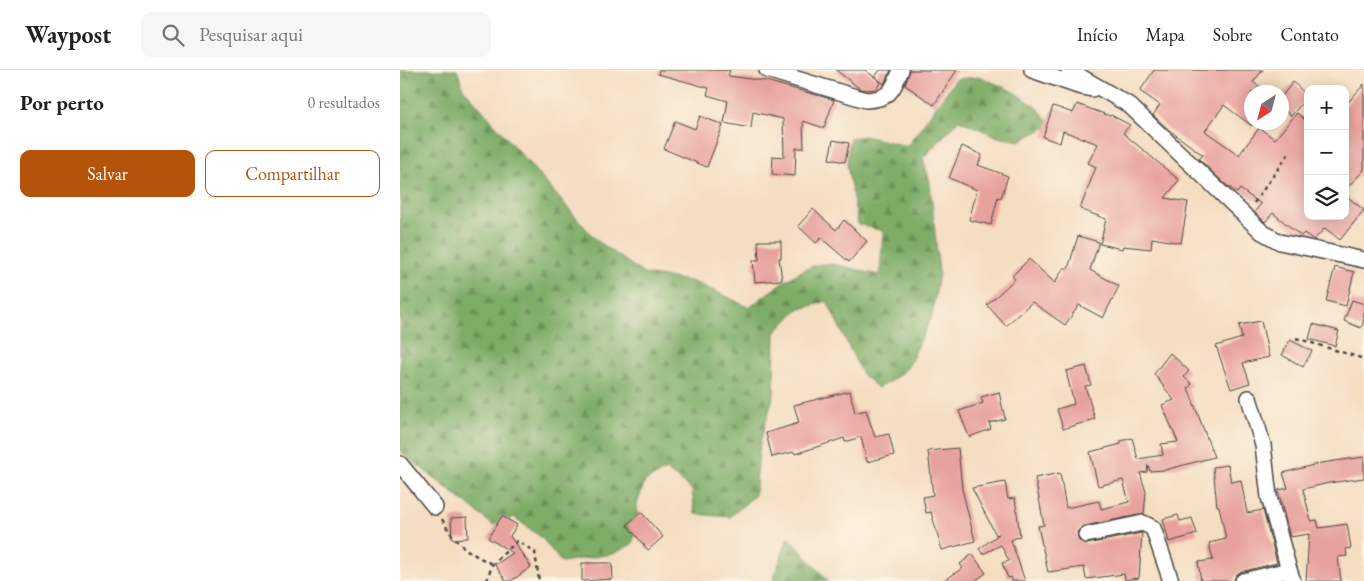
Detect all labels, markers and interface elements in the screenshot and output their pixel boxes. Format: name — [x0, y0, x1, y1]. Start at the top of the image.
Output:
search box — [141, 12, 491, 57]
text: Waypost — [25, 19, 111, 50]
icon: search — [159, 21, 187, 49]
text: Pesquisar aqui — [199, 22, 303, 47]
text: Início — [1077, 23, 1118, 46]
text: Mapa — [1146, 23, 1185, 46]
text: Sobre — [1213, 23, 1252, 46]
text: Contato — [1280, 23, 1339, 46]
north arrow — [1244, 85, 1289, 130]
map controls — [1304, 85, 1349, 220]
button: + — [1304, 85, 1349, 130]
text: Por perto — [20, 89, 104, 116]
text: 0 resultados — [308, 92, 380, 113]
button: − — [1304, 130, 1349, 175]
button: Salvar — [20, 150, 195, 197]
button: Compartilhar — [205, 150, 380, 197]
button: layers — [1304, 175, 1349, 220]

